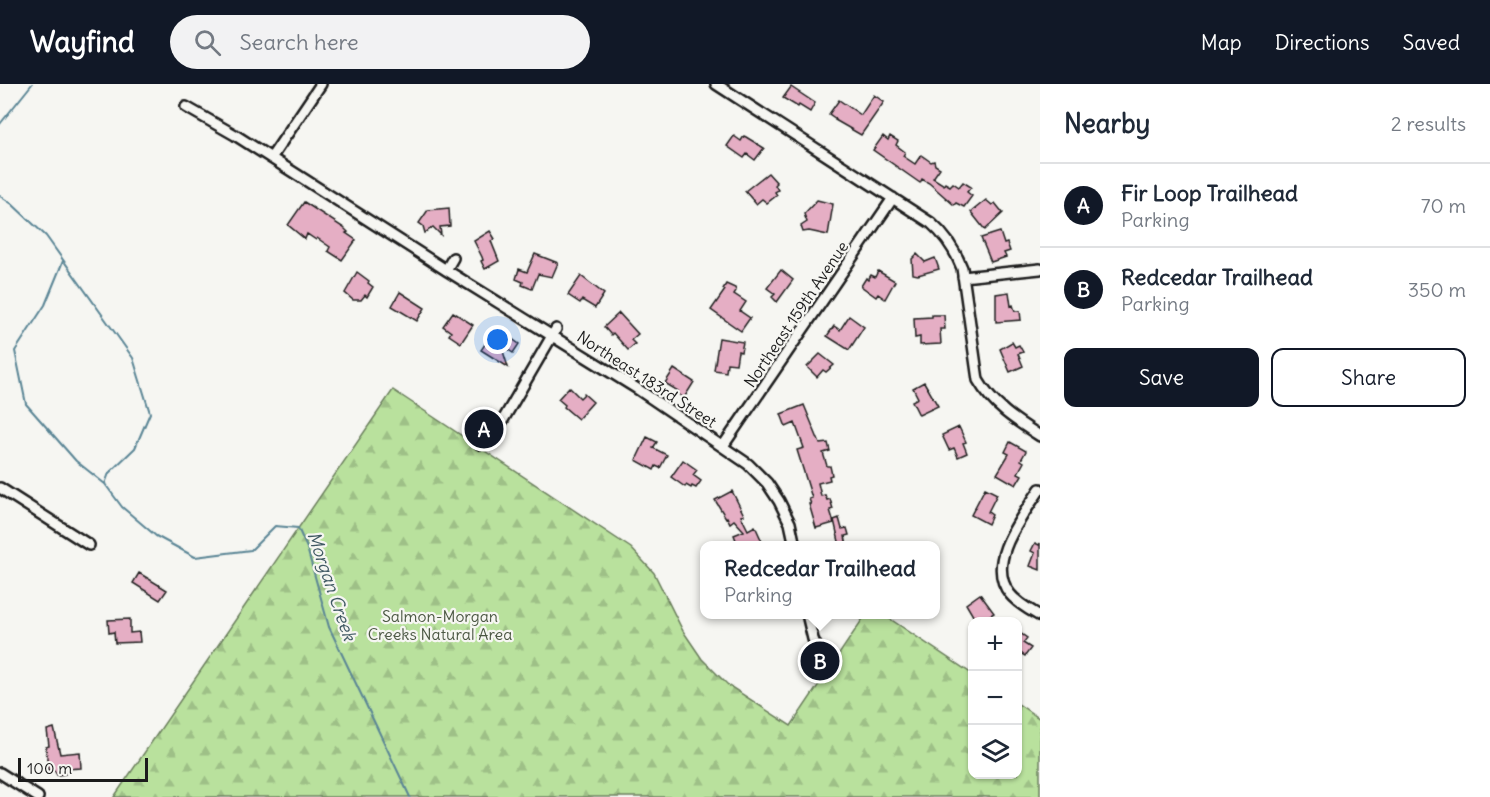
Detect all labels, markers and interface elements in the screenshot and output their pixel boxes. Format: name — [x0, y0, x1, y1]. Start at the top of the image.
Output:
search box — [170, 15, 590, 69]
text: Wayfind — [30, 24, 134, 60]
icon: search — [191, 26, 224, 59]
text: Search here — [239, 28, 359, 56]
text: Map — [1201, 29, 1242, 56]
text: Directions — [1275, 29, 1369, 56]
text: Saved — [1402, 29, 1460, 56]
text: Nearby — [1064, 107, 1150, 140]
text: 2 results — [1391, 111, 1466, 136]
text: Fir Loop Trailhead — [1121, 179, 1298, 207]
text: A — [1077, 193, 1090, 218]
text: 70 m — [1421, 193, 1466, 218]
text: Parking — [1121, 207, 1190, 232]
street label: Northeast 159th Avenue — [740, 237, 852, 391]
text: Redcedar Trailhead — [1121, 263, 1313, 291]
text: B — [1077, 277, 1090, 302]
text: 350 m — [1408, 277, 1466, 302]
text: Parking — [1121, 291, 1190, 316]
your location — [483, 325, 512, 354]
street label: Northeast 183rd Street — [574, 326, 721, 432]
button: Save — [1064, 348, 1259, 407]
button: Share — [1271, 348, 1466, 407]
pin: A — [464, 406, 504, 452]
water label: Morgan Creek — [303, 528, 362, 645]
popup — [700, 541, 940, 619]
text: Redcedar Trailhead — [724, 554, 916, 582]
text: Parking — [724, 582, 793, 607]
park label: Salmon-Morgan Creeks Natural Area — [368, 606, 512, 644]
map controls — [968, 617, 1022, 779]
button: + — [968, 617, 1022, 671]
pin: B — [800, 638, 840, 684]
button: − — [968, 671, 1022, 725]
button: layers — [968, 725, 1022, 779]
scale bar — [18, 755, 148, 782]
text: 100 m — [27, 758, 72, 778]

